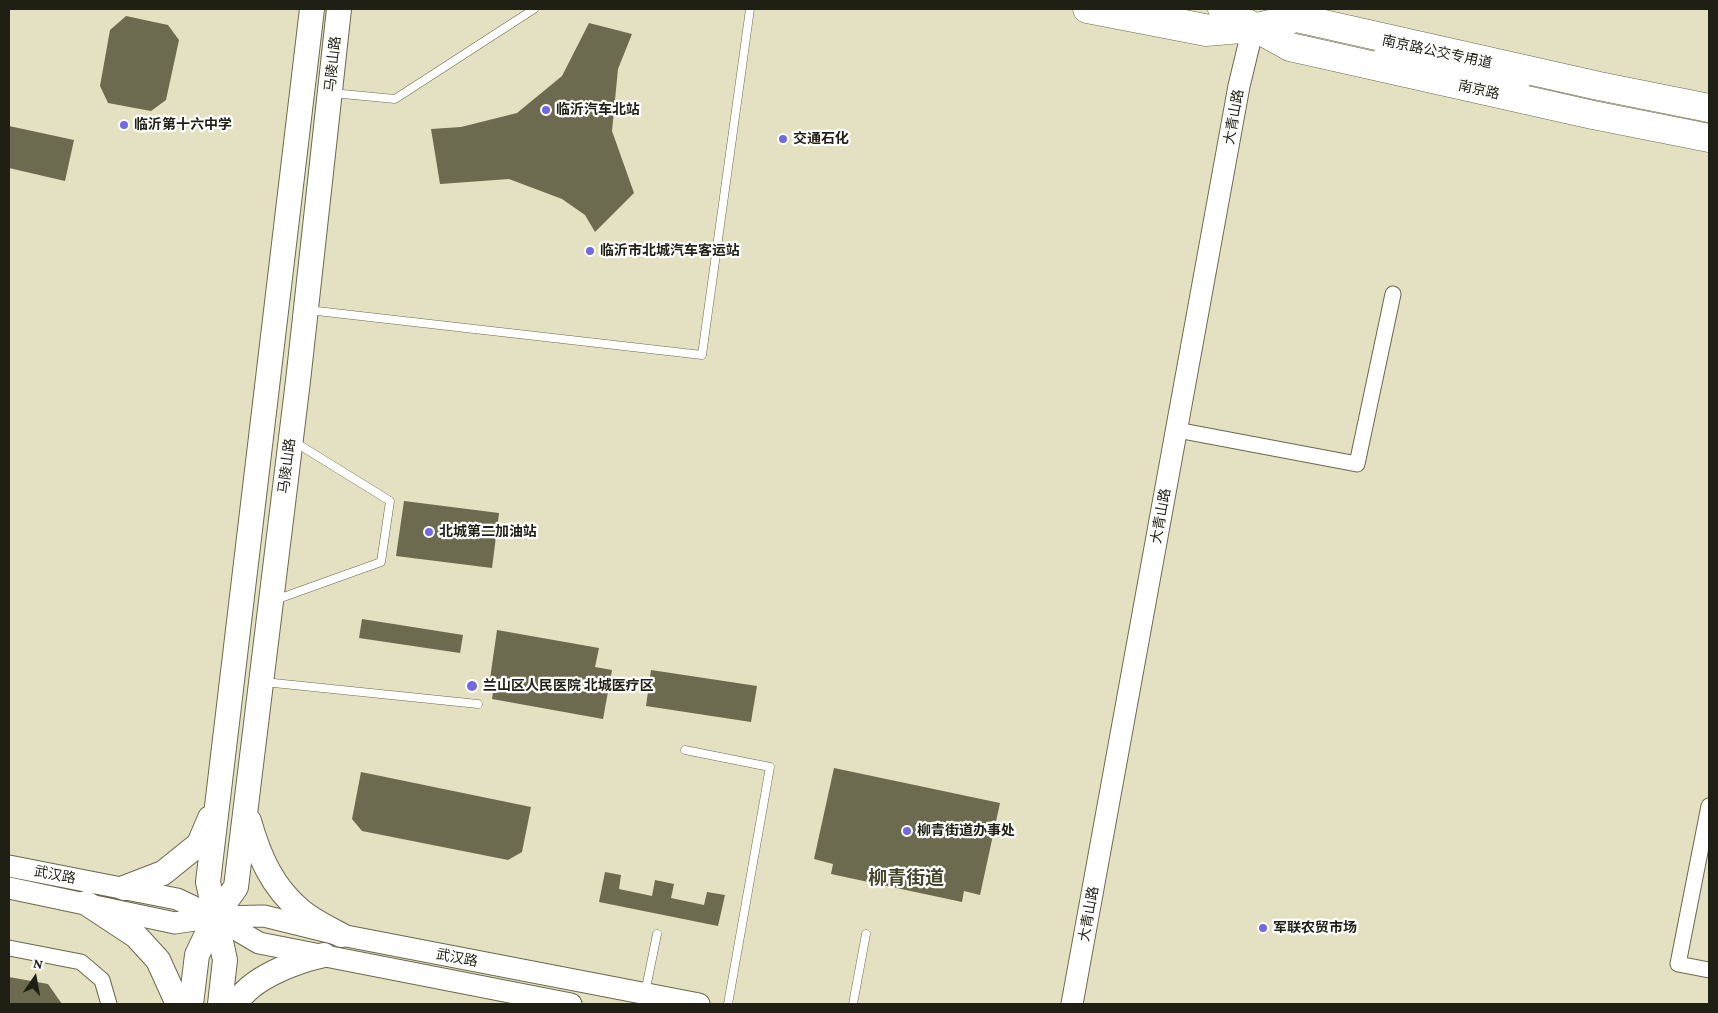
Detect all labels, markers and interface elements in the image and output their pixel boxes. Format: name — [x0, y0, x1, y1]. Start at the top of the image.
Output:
street label: 南京路公交专用道 — [1380, 32, 1494, 72]
street label: 马陵山路 — [322, 35, 344, 93]
street label: 南京路 — [1457, 77, 1501, 103]
street label: 大青山路 — [1221, 88, 1247, 146]
place label: 临沂汽车北站 — [556, 102, 640, 118]
marker: 临沂汽车北站 — [540, 104, 552, 116]
place label: 临沂第十六中学 — [134, 117, 232, 133]
marker: 临沂第十六中学 — [118, 119, 130, 131]
place label: 交通石化 — [793, 131, 849, 147]
marker: 交通石化 — [777, 133, 789, 145]
place label: 临沂市北城汽车客运站 — [600, 243, 740, 259]
marker: 临沂市北城汽车客运站 — [584, 245, 596, 257]
street label: 马陵山路 — [275, 437, 299, 495]
street label: 大青山路 — [1148, 487, 1174, 545]
place label: 北城第二加油站 — [439, 524, 537, 540]
marker: 北城第二加油站 — [423, 526, 435, 538]
place label: 兰山区人民医院 北城医疗区 — [483, 678, 654, 694]
marker: 兰山区人民医院 北城医疗区 — [465, 679, 479, 693]
place label: 柳青街道办事处 — [917, 823, 1015, 839]
marker: 柳青街道办事处 — [901, 825, 913, 837]
street label: 武汉路 — [33, 863, 77, 887]
district label: 柳青街道 — [868, 867, 944, 889]
street label: 大青山路 — [1076, 885, 1102, 943]
place label: 军联农贸市场 — [1273, 920, 1357, 936]
marker: 军联农贸市场 — [1257, 922, 1269, 934]
street label: 武汉路 — [435, 946, 479, 970]
north arrow — [10, 953, 60, 1003]
text: N — [32, 955, 44, 972]

